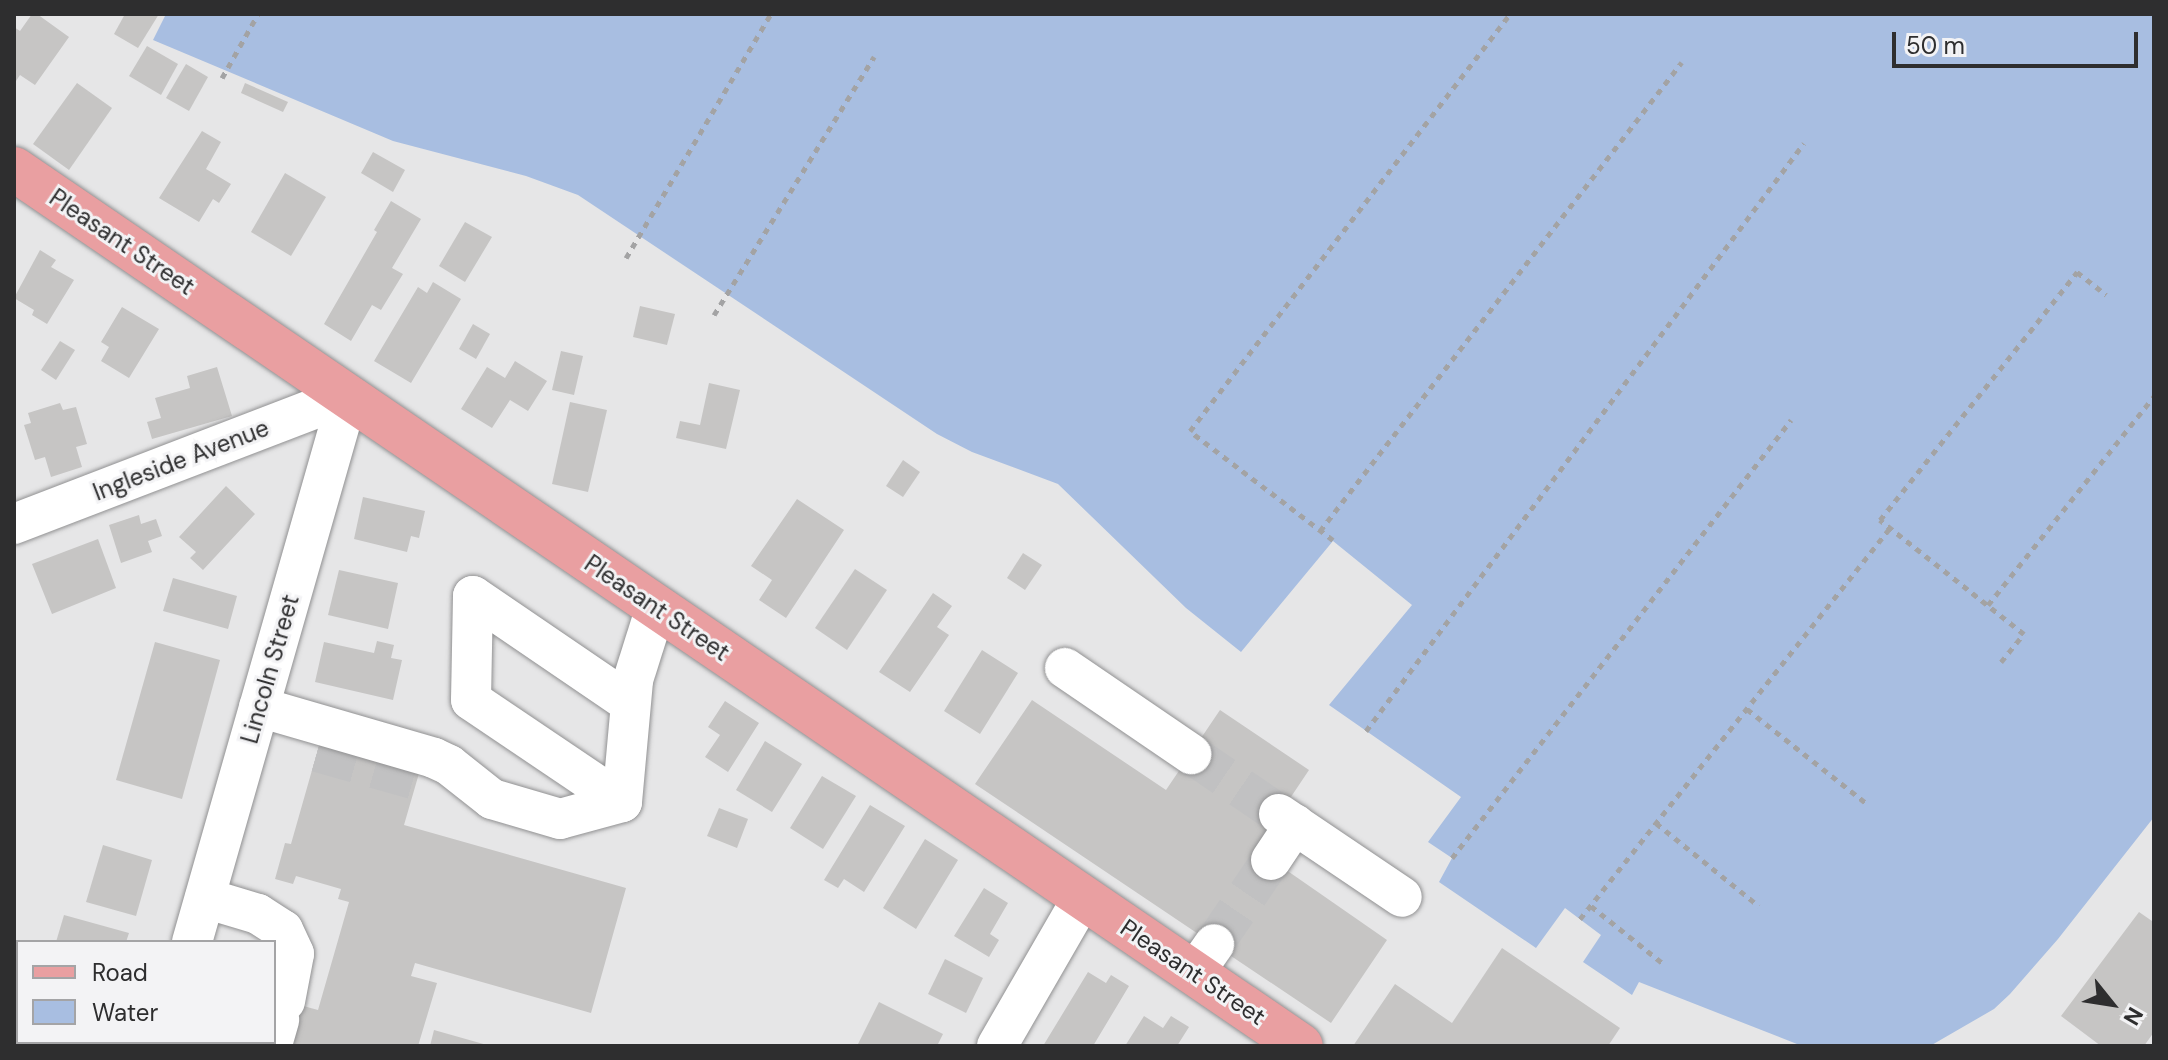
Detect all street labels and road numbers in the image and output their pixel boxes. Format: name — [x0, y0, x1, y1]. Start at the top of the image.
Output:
street label: Pleasant Street — [44, 183, 200, 301]
street label: Ingleside Avenue — [89, 413, 273, 507]
street label: Pleasant Street — [579, 549, 735, 667]
street label: Lincoln Street — [235, 591, 305, 747]
street label: Pleasant Street — [1115, 913, 1271, 1031]

